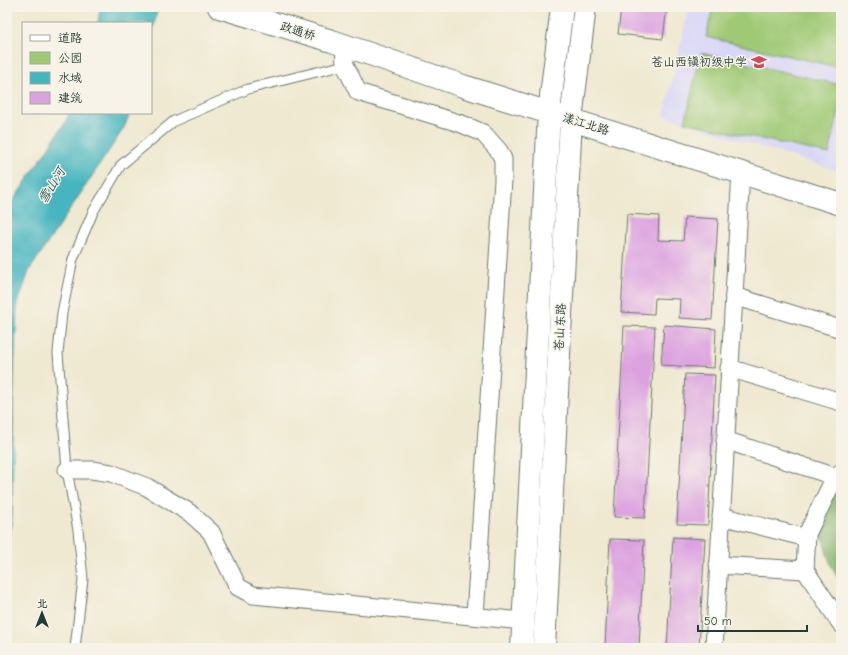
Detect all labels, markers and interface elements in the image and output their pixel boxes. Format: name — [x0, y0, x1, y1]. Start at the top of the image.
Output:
street label: 政通桥 — [279, 19, 318, 43]
legend — [22, 22, 152, 114]
text: 道路 — [58, 31, 82, 45]
text: 公园 — [58, 51, 82, 65]
school or university icon: 苍山西镇初级中学 — [750, 53, 768, 71]
place label: 苍山西镇初级中学 — [651, 55, 747, 69]
text: 水域 — [58, 71, 82, 85]
text: 建筑 — [58, 91, 82, 105]
street label: 漾江北路 — [561, 110, 611, 138]
water label: 雪山河 — [35, 163, 69, 206]
street label: 苍山东路 — [552, 303, 568, 351]
north arrow — [22, 593, 62, 633]
text: 北 — [37, 597, 48, 610]
scale bar — [698, 607, 807, 633]
text: 50 m — [704, 614, 732, 628]

